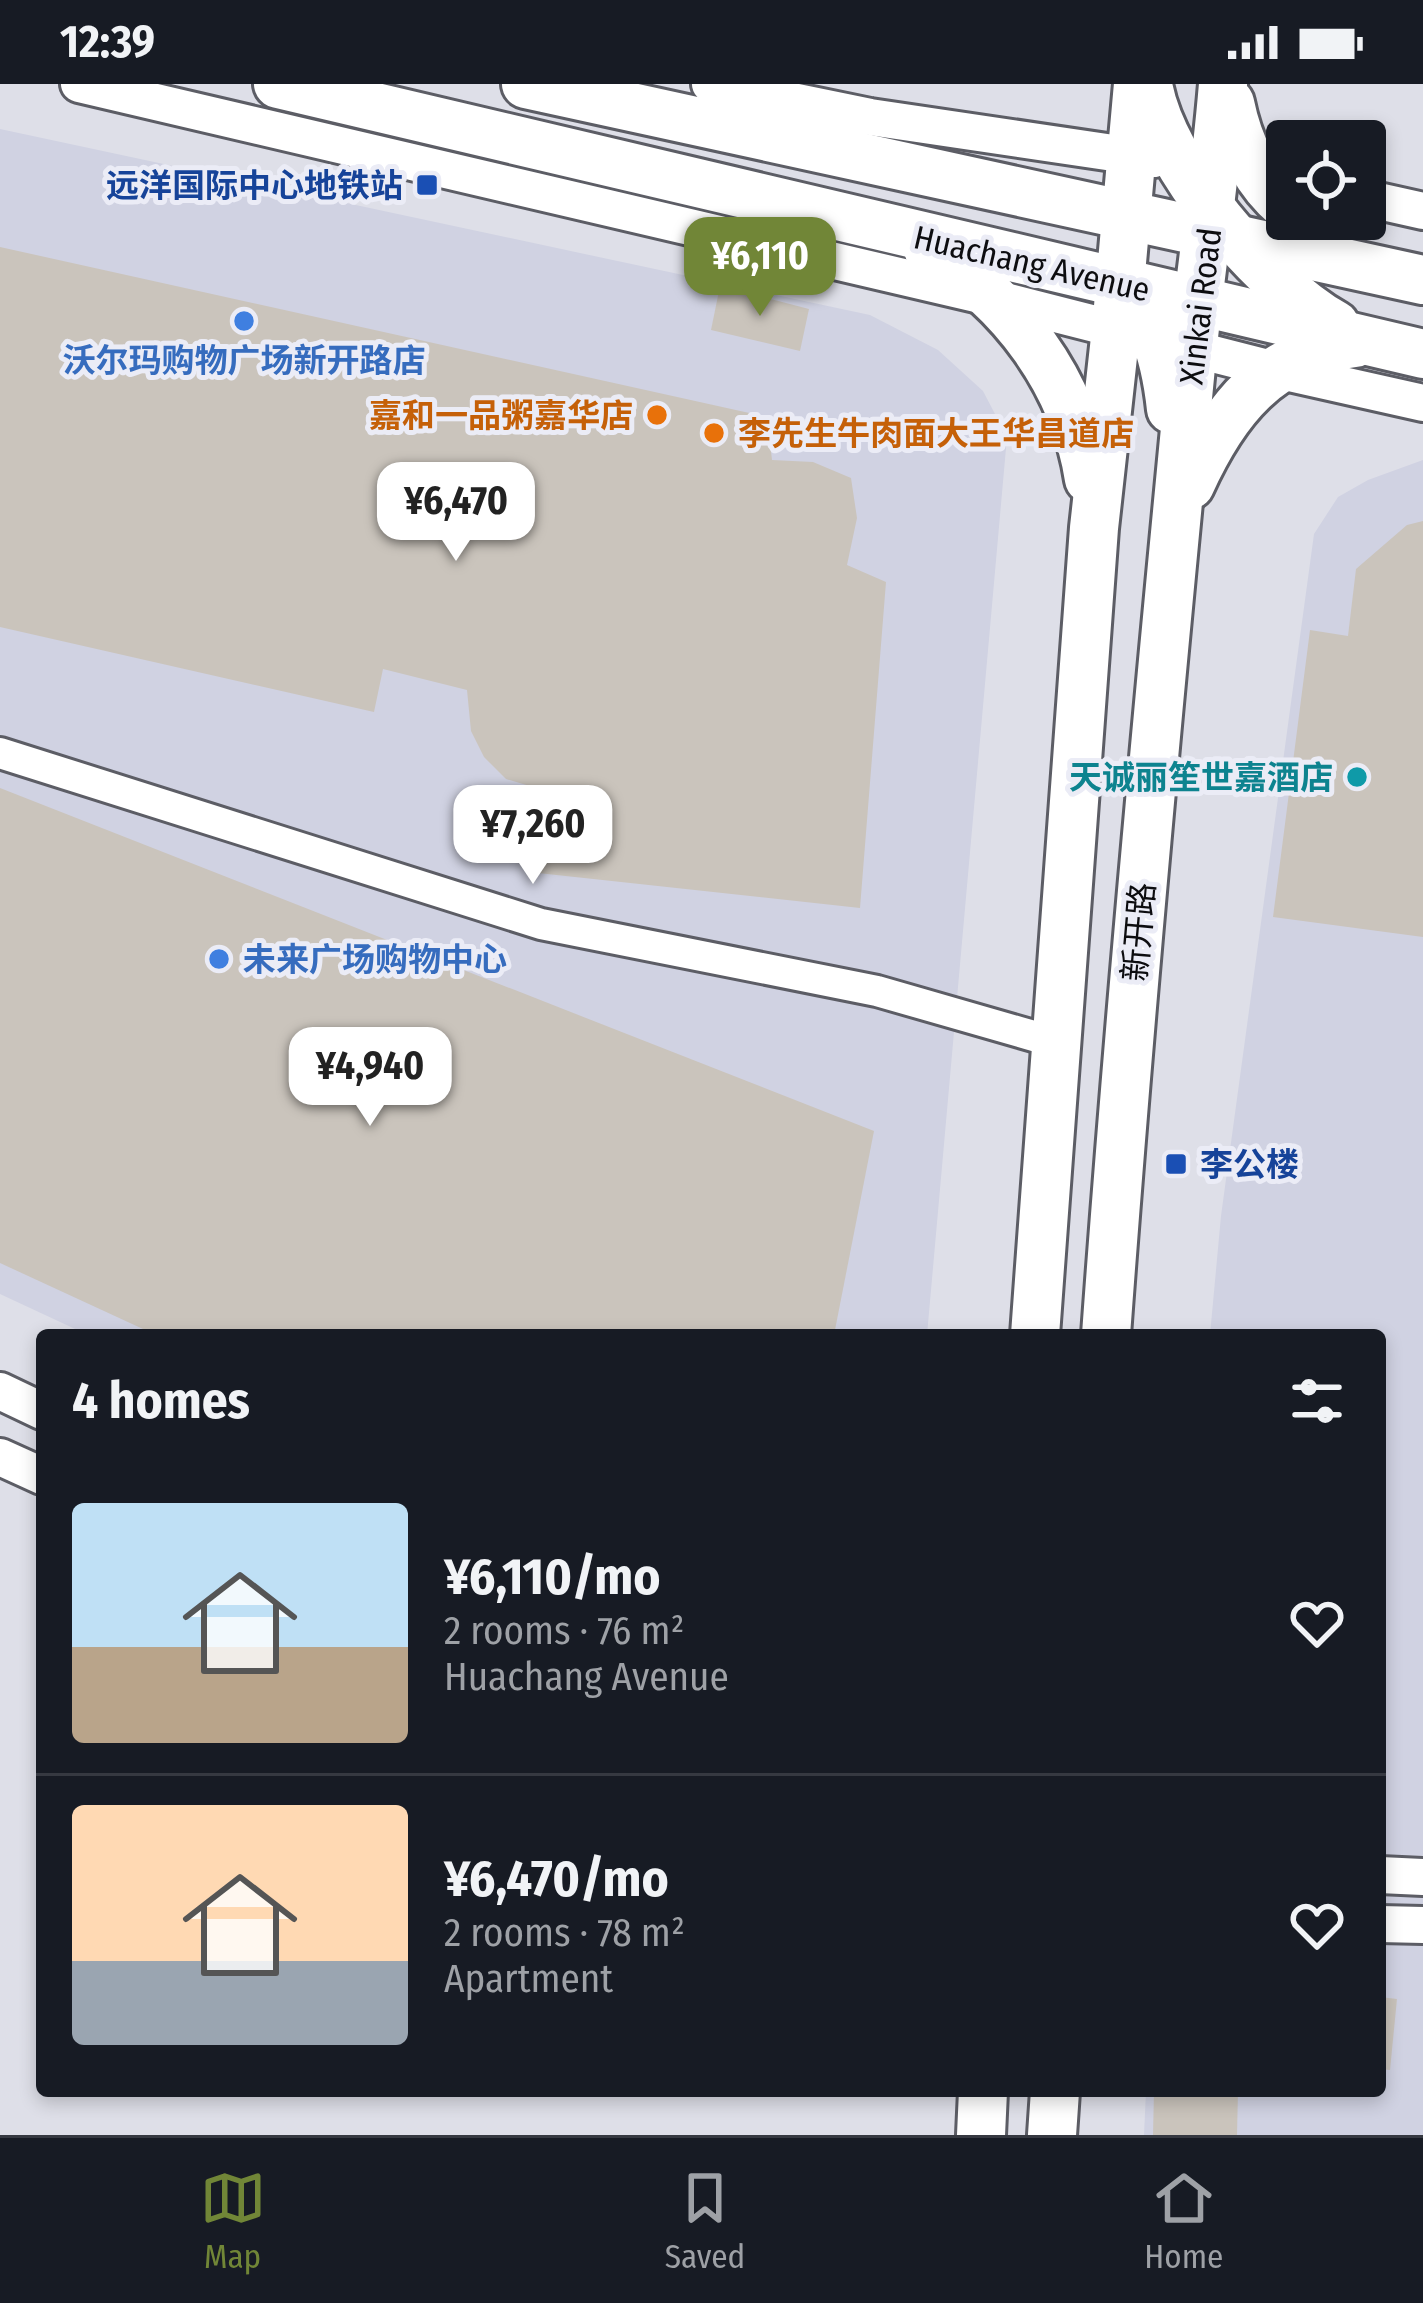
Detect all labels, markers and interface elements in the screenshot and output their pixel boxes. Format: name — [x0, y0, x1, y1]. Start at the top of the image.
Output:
text: 12:39 — [60, 15, 155, 69]
map controls — [1266, 120, 1386, 240]
button: locate — [1266, 120, 1386, 240]
place label: 远洋国际中心地铁站 — [106, 166, 403, 206]
marker: 远洋国际中心地铁站 — [414, 172, 440, 198]
pin: ¥6,110 — [662, 217, 858, 319]
street label: Huachang Avenue — [910, 217, 1154, 311]
street label: Xinkai Road — [1172, 226, 1230, 387]
text: ¥6,110 — [711, 233, 809, 279]
marker: 沃尔玛购物广场新开路店 — [231, 308, 257, 334]
place label: 沃尔玛购物广场新开路店 — [63, 341, 426, 381]
place label: 嘉和一品粥嘉华店 — [369, 396, 633, 436]
marker: 嘉和一品粥嘉华店 — [644, 402, 670, 428]
place label: 李先生牛肉面大王华昌道店 — [738, 414, 1134, 454]
marker: 李先生牛肉面大王华昌道店 — [701, 420, 727, 446]
pin: ¥6,470 — [358, 462, 554, 564]
text: ¥6,470 — [404, 478, 508, 524]
place label: 天诚丽笙世嘉酒店 — [1069, 758, 1333, 798]
marker: 天诚丽笙世嘉酒店 — [1344, 764, 1370, 790]
pin: ¥7,260 — [435, 785, 631, 887]
text: ¥7,260 — [480, 801, 586, 847]
street label: 新开路 — [1115, 881, 1163, 983]
place label: 未来广场购物中心 — [243, 940, 507, 980]
marker: 未来广场购物中心 — [206, 946, 232, 972]
pin: ¥4,940 — [272, 1027, 468, 1129]
text: ¥4,940 — [316, 1043, 424, 1089]
place label: 李公楼 — [1200, 1145, 1299, 1185]
marker: 李公楼 — [1163, 1151, 1189, 1177]
icon: filters — [1284, 1368, 1350, 1434]
text: 4 homes — [72, 1370, 250, 1432]
text: ¥6,110/mo — [444, 1546, 661, 1608]
icon: home — [168, 1551, 312, 1695]
icon: heart — [1284, 1590, 1350, 1656]
text: 2 rooms · 76 m² — [444, 1608, 684, 1654]
text: Huachang Avenue — [444, 1654, 729, 1700]
text: ¥6,470/mo — [444, 1848, 669, 1910]
icon: home — [168, 1853, 312, 1997]
icon: heart — [1284, 1892, 1350, 1958]
text: 2 rooms · 78 m² — [444, 1910, 685, 1956]
text: Apartment — [444, 1956, 613, 2002]
tab: Map — [200, 2165, 266, 2277]
tab: Saved — [665, 2165, 745, 2277]
tab: Home — [1144, 2165, 1223, 2277]

